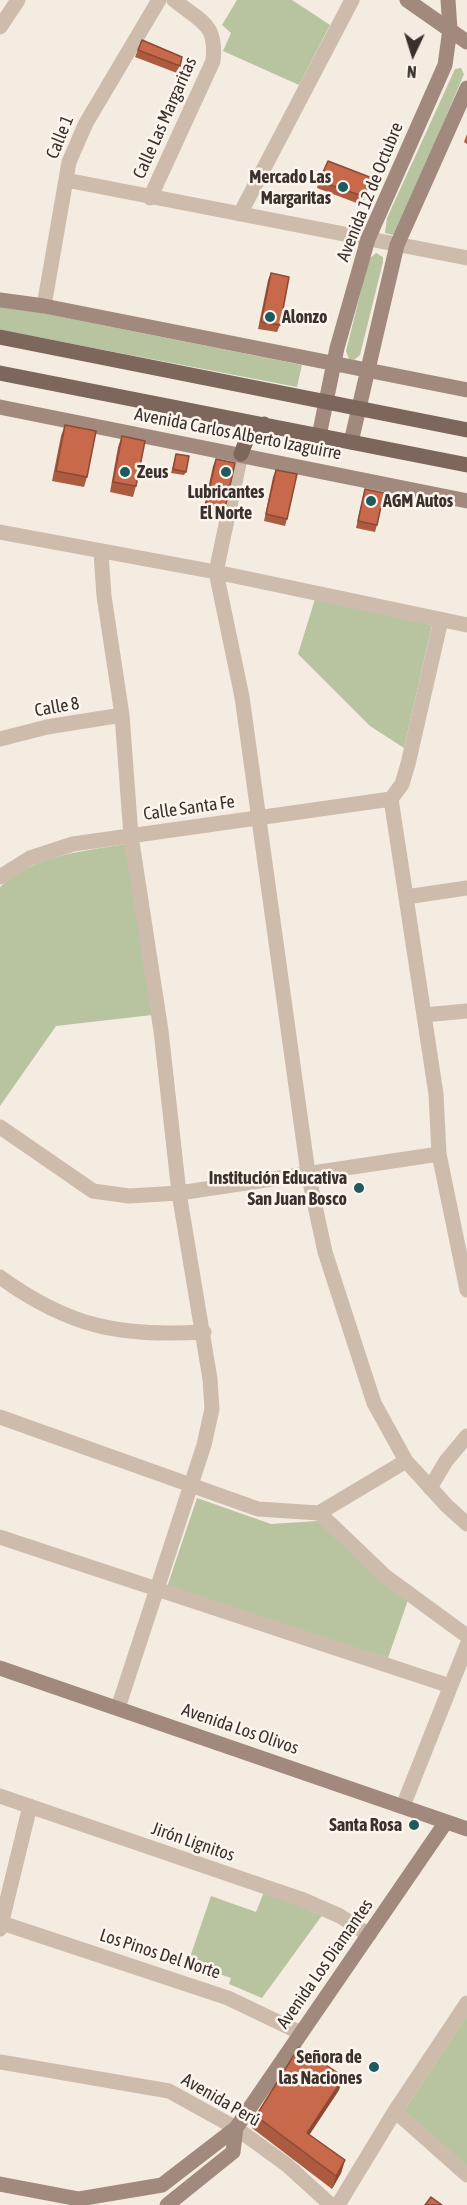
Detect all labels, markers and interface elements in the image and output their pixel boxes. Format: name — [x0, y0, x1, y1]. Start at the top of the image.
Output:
north arrow — [383, 24, 443, 84]
street label: Calle Las Margaritas — [129, 54, 201, 182]
text: N — [406, 63, 417, 81]
street label: Calle 1 — [42, 112, 78, 162]
street label: Avenida 12 de Octubre — [332, 119, 408, 265]
place label: Mercado Las Margaritas — [249, 166, 331, 208]
marker: Mercado Las Margaritas — [336, 180, 350, 194]
place label: Alonzo — [282, 306, 327, 328]
marker: Alonzo — [263, 310, 277, 324]
street label: Avenida Carlos Alberto Izaguirre — [133, 403, 343, 465]
place label: Zeus — [137, 461, 168, 483]
marker: Zeus — [118, 465, 132, 479]
marker: Lubricantes El Norte — [219, 465, 233, 479]
place label: Lubricantes El Norte — [188, 481, 264, 524]
place label: AGM Autos — [383, 490, 453, 512]
marker: AGM Autos — [364, 494, 378, 508]
street label: Calle 8 — [33, 692, 81, 722]
street label: Calle Santa Fe — [142, 791, 236, 825]
place label: Institución Educativa San Juan Bosco — [209, 1167, 347, 1210]
marker: Institución Educativa San Juan Bosco — [352, 1181, 366, 1195]
street label: Avenida Los Olivos — [179, 1699, 301, 1759]
place label: Santa Rosa — [329, 1814, 402, 1836]
street label: Jirón Lignitos — [149, 1818, 237, 1866]
marker: Santa Rosa — [407, 1818, 421, 1832]
street label: Avenida Los Diamantes — [272, 1895, 378, 2033]
street label: Los Pinos Del Norte — [97, 1924, 223, 1984]
place label: Señora de las Naciones — [279, 2046, 362, 2088]
marker: Señora de las Naciones — [367, 2060, 381, 2074]
street label: Avenida Perú — [178, 2069, 264, 2131]

